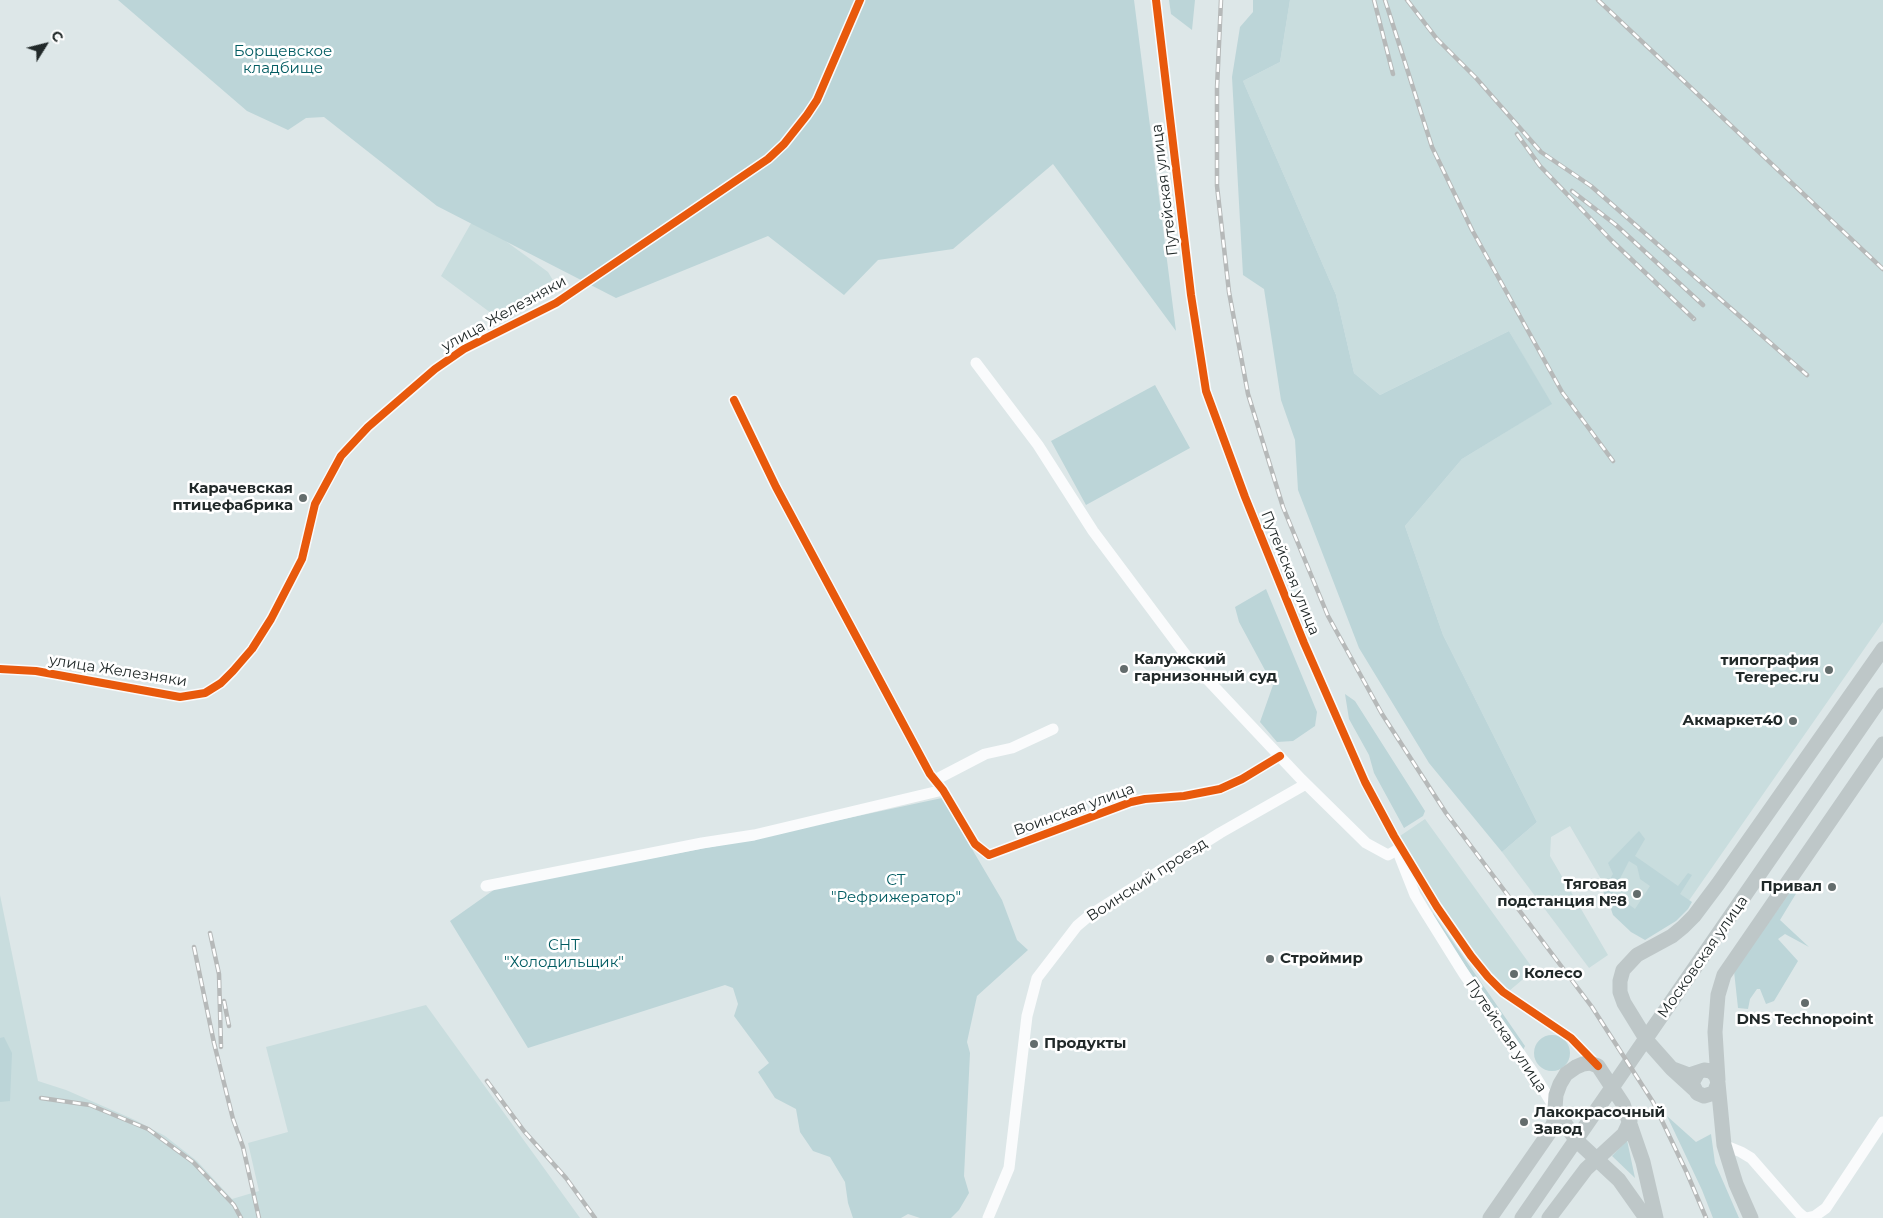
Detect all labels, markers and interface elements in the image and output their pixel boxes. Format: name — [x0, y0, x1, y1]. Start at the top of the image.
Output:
north arrow — [20, 20, 70, 70]
text: С — [47, 27, 67, 46]
park label: Борщевское кладбище — [234, 43, 332, 78]
street label: Путейская улица — [1148, 123, 1182, 257]
street label: улица Железняки — [439, 272, 569, 356]
place label: Карачевская птицефабрика — [172, 480, 293, 515]
marker: Карачевская птицефабрика — [297, 492, 309, 504]
street label: Путейская улица — [1257, 508, 1323, 638]
street label: улица Железняки — [48, 651, 188, 691]
place label: Калужский гарнизонный суд — [1134, 651, 1277, 686]
place label: типография Terepec.ru — [1720, 652, 1819, 687]
marker: Калужский гарнизонный суд — [1118, 663, 1130, 675]
marker: типография Terepec.ru — [1823, 664, 1835, 676]
place label: Акмаркет40 — [1682, 712, 1783, 730]
marker: Акмаркет40 — [1787, 715, 1799, 727]
street label: Воинская улица — [1011, 780, 1137, 840]
street label: Воинский проезд — [1083, 834, 1211, 926]
park label: СТ "Рефрижератор" — [831, 872, 961, 907]
place label: Тяговая подстанция №8 — [1497, 876, 1627, 911]
place label: Привал — [1760, 878, 1822, 896]
marker: Привал — [1826, 881, 1838, 893]
marker: Тяговая подстанция №8 — [1631, 888, 1643, 900]
street label: Московская улица — [1654, 892, 1752, 1022]
park label: СНТ "Холодильщик" — [504, 937, 624, 972]
place label: Строймир — [1280, 950, 1363, 968]
marker: Строймир — [1264, 953, 1276, 965]
place label: Колесо — [1524, 965, 1582, 983]
marker: Колесо — [1508, 968, 1520, 980]
street label: Путейская улица — [1461, 976, 1551, 1096]
marker: DNS Technopoint — [1799, 997, 1811, 1009]
place label: DNS Technopoint — [1736, 1011, 1874, 1029]
place label: Продукты — [1044, 1035, 1126, 1053]
marker: Продукты — [1028, 1038, 1040, 1050]
place label: Лакокрасочный Завод — [1534, 1104, 1665, 1139]
marker: Лакокрасочный Завод — [1518, 1116, 1530, 1128]

